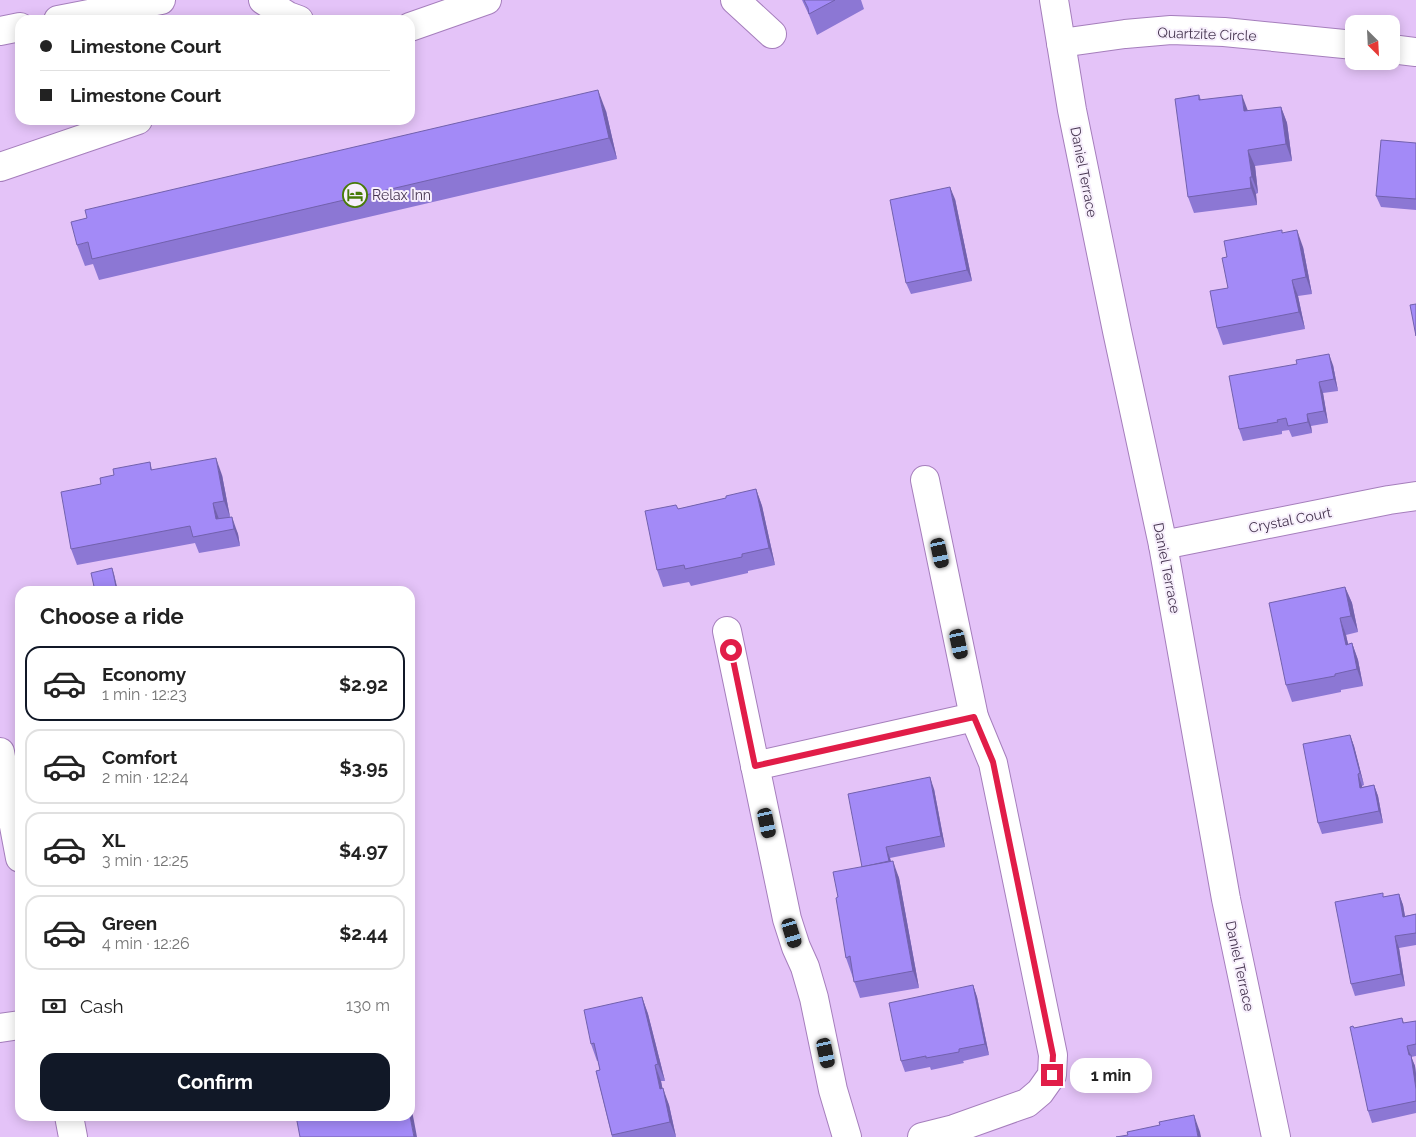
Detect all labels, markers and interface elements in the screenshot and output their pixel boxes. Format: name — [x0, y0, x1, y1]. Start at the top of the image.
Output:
north arrow — [1345, 15, 1400, 70]
map controls — [1345, 15, 1400, 70]
street label: Quartzite Circle — [1157, 24, 1257, 44]
text: Limestone Court — [70, 35, 221, 57]
text: Limestone Court — [70, 84, 221, 106]
street label: Daniel Terrace — [1067, 125, 1101, 219]
hotel icon: Relax Inn — [342, 182, 368, 208]
place label: Relax Inn — [372, 187, 431, 203]
street label: Crystal Court — [1247, 504, 1333, 536]
street label: Daniel Terrace — [1150, 521, 1184, 615]
car — [929, 537, 950, 569]
text: Choose a ride — [40, 603, 184, 629]
car — [948, 628, 969, 660]
route start — [720, 639, 742, 661]
icon: car — [42, 661, 87, 706]
text: Economy — [102, 663, 186, 685]
text: $2.92 — [339, 673, 388, 695]
text: 1 min · 12:23 — [102, 685, 187, 704]
icon: car — [42, 744, 87, 789]
text: Comfort — [102, 746, 177, 768]
text: $3.95 — [339, 756, 388, 778]
text: 2 min · 12:24 — [102, 768, 188, 787]
car — [756, 807, 777, 839]
icon: car — [42, 827, 87, 872]
text: XL — [102, 829, 125, 851]
text: $4.97 — [339, 839, 388, 861]
text: 3 min · 12:25 — [102, 851, 189, 870]
icon: car — [42, 910, 87, 955]
text: Green — [102, 912, 157, 934]
car — [780, 916, 803, 950]
street label: Daniel Terrace — [1223, 919, 1257, 1013]
text: $2.44 — [339, 922, 388, 944]
text: 4 min · 12:26 — [102, 934, 190, 953]
icon: cash — [40, 992, 68, 1020]
text: Cash — [80, 995, 124, 1017]
text: 130 m — [346, 996, 390, 1015]
car — [815, 1037, 836, 1069]
button: Confirm — [40, 1053, 390, 1111]
callout: 1 min — [1070, 1058, 1152, 1092]
route end — [1041, 1064, 1063, 1086]
text: 1 min — [1091, 1066, 1131, 1085]

